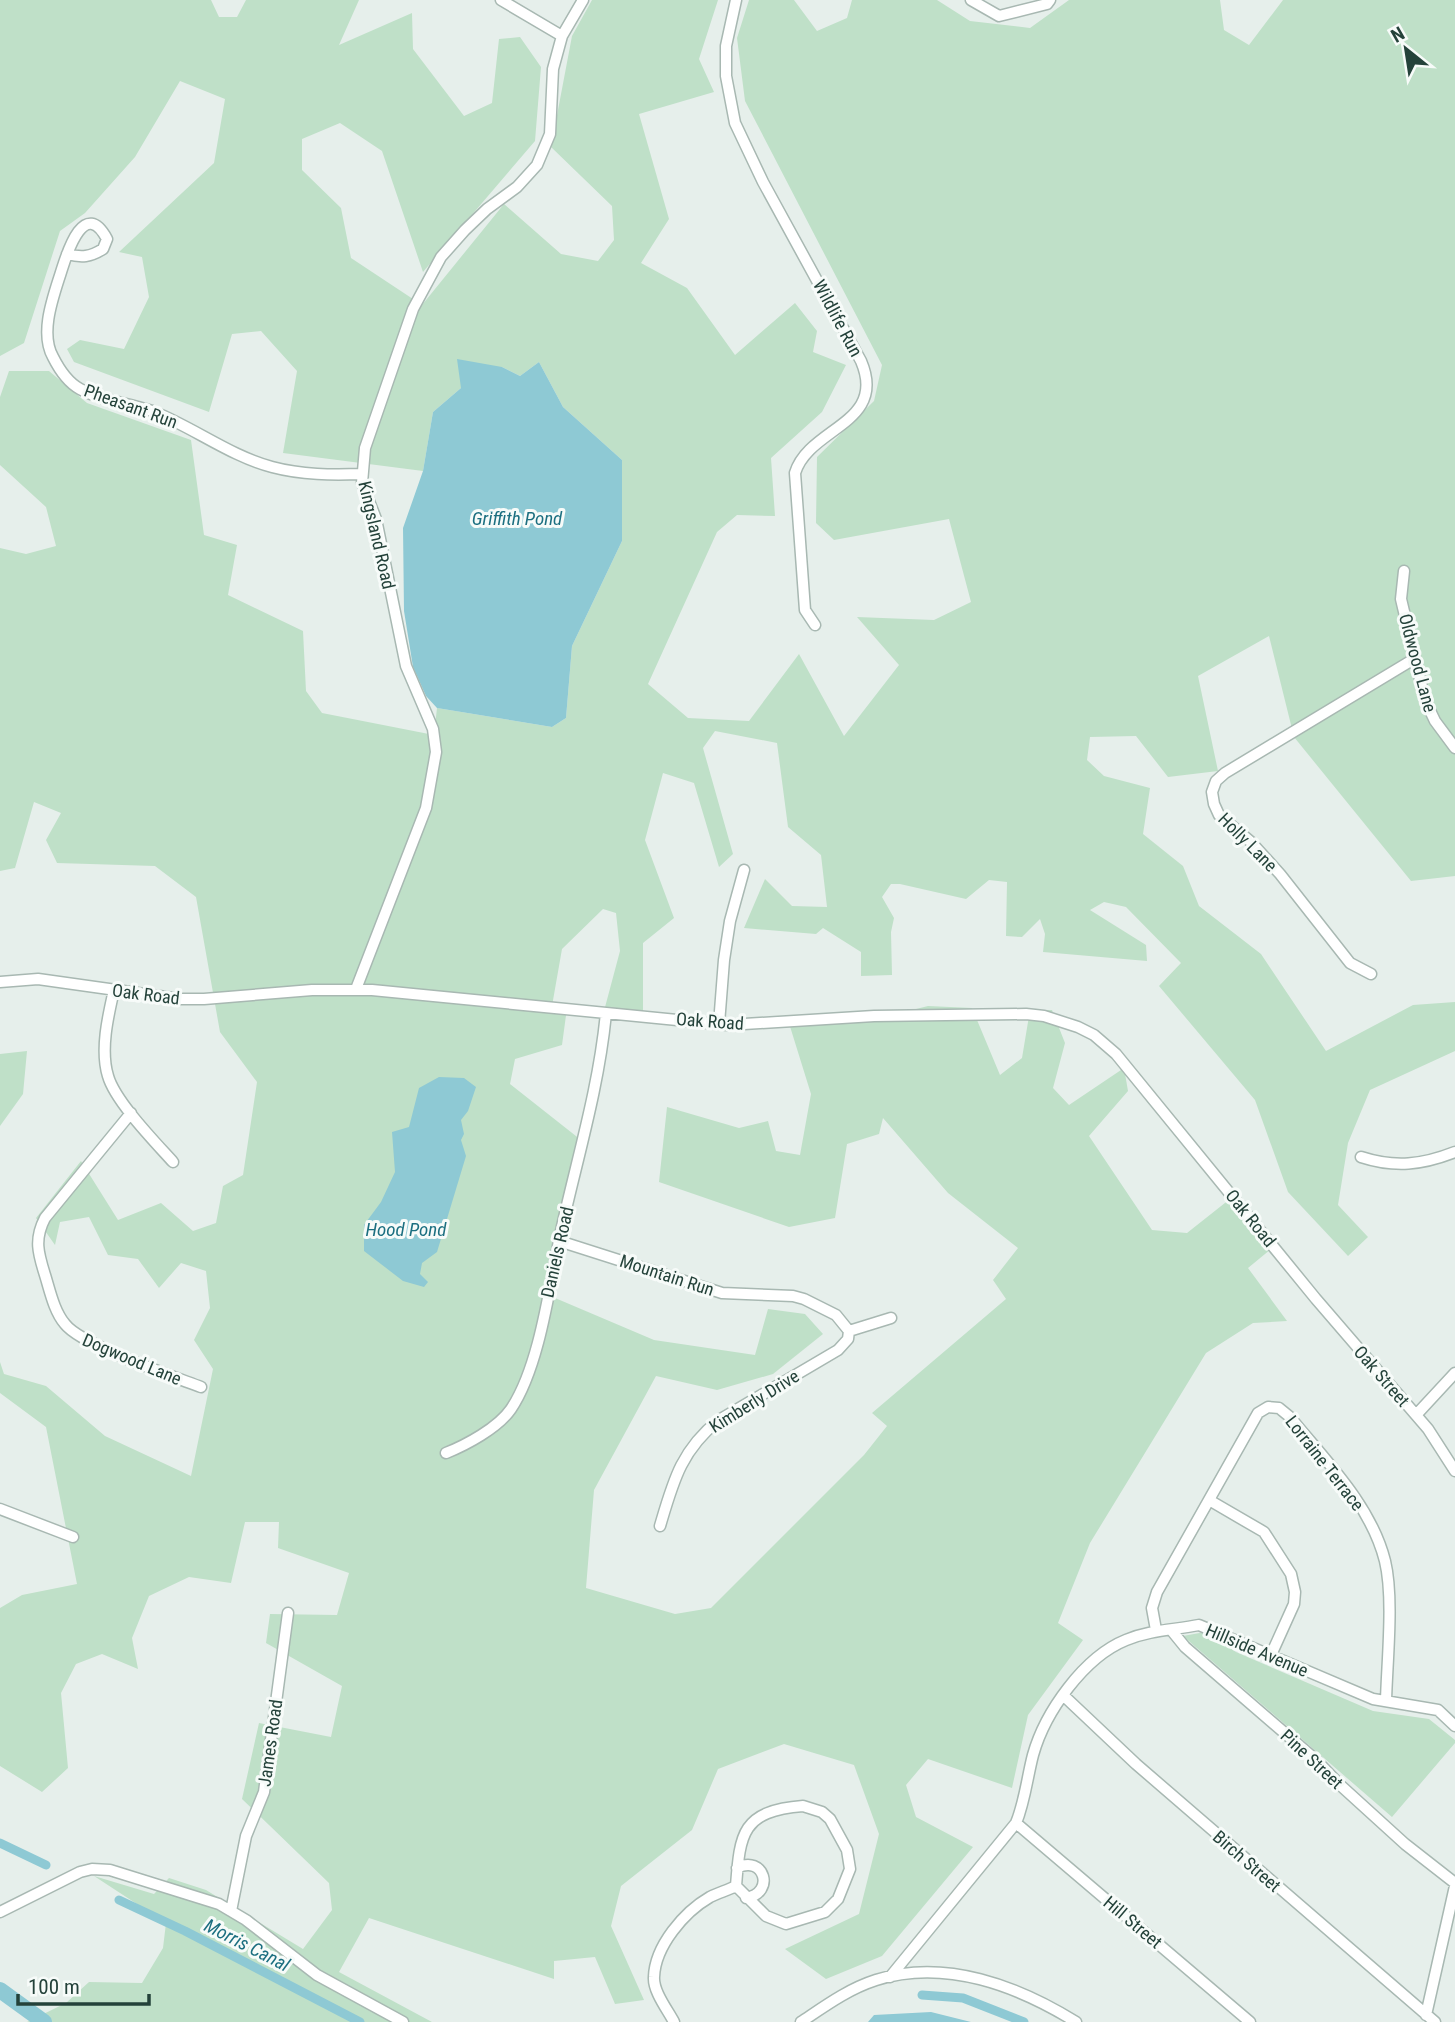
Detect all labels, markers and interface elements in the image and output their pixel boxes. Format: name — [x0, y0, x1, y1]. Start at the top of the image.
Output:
north arrow — [1371, 14, 1441, 84]
text: N — [1387, 22, 1409, 48]
street label: Wildlife Run — [809, 276, 867, 360]
street label: Pheasant Run — [81, 379, 181, 433]
street label: Kingsland Road — [354, 479, 400, 591]
water label: Griffith Pond — [472, 507, 563, 530]
street label: Oldwood Lane — [1395, 611, 1441, 715]
street label: Holly Lane — [1214, 808, 1282, 876]
street label: Oak Road — [111, 979, 181, 1009]
street label: Oak Road — [675, 1008, 745, 1034]
street label: Oak Road — [1221, 1185, 1281, 1251]
street label: Daniels Road — [536, 1204, 578, 1300]
water label: Hood Pond — [366, 1218, 447, 1241]
street label: Mountain Run — [617, 1250, 717, 1300]
street label: Dogwood Lane — [79, 1329, 185, 1389]
street label: Oak Street — [1350, 1341, 1414, 1411]
street label: Kimberly Drive — [705, 1365, 803, 1437]
street label: Lorraine Terrace — [1281, 1411, 1369, 1515]
street label: Hillside Avenue — [1203, 1619, 1311, 1681]
street label: James Road — [253, 1698, 287, 1788]
street label: Pine Street — [1276, 1725, 1348, 1793]
street label: Birch Street — [1209, 1826, 1285, 1896]
street label: Hill Street — [1099, 1891, 1167, 1953]
water label: Morris Canal — [201, 1914, 294, 1977]
scale bar — [18, 1962, 149, 2006]
text: 100 m — [28, 1975, 80, 1999]

